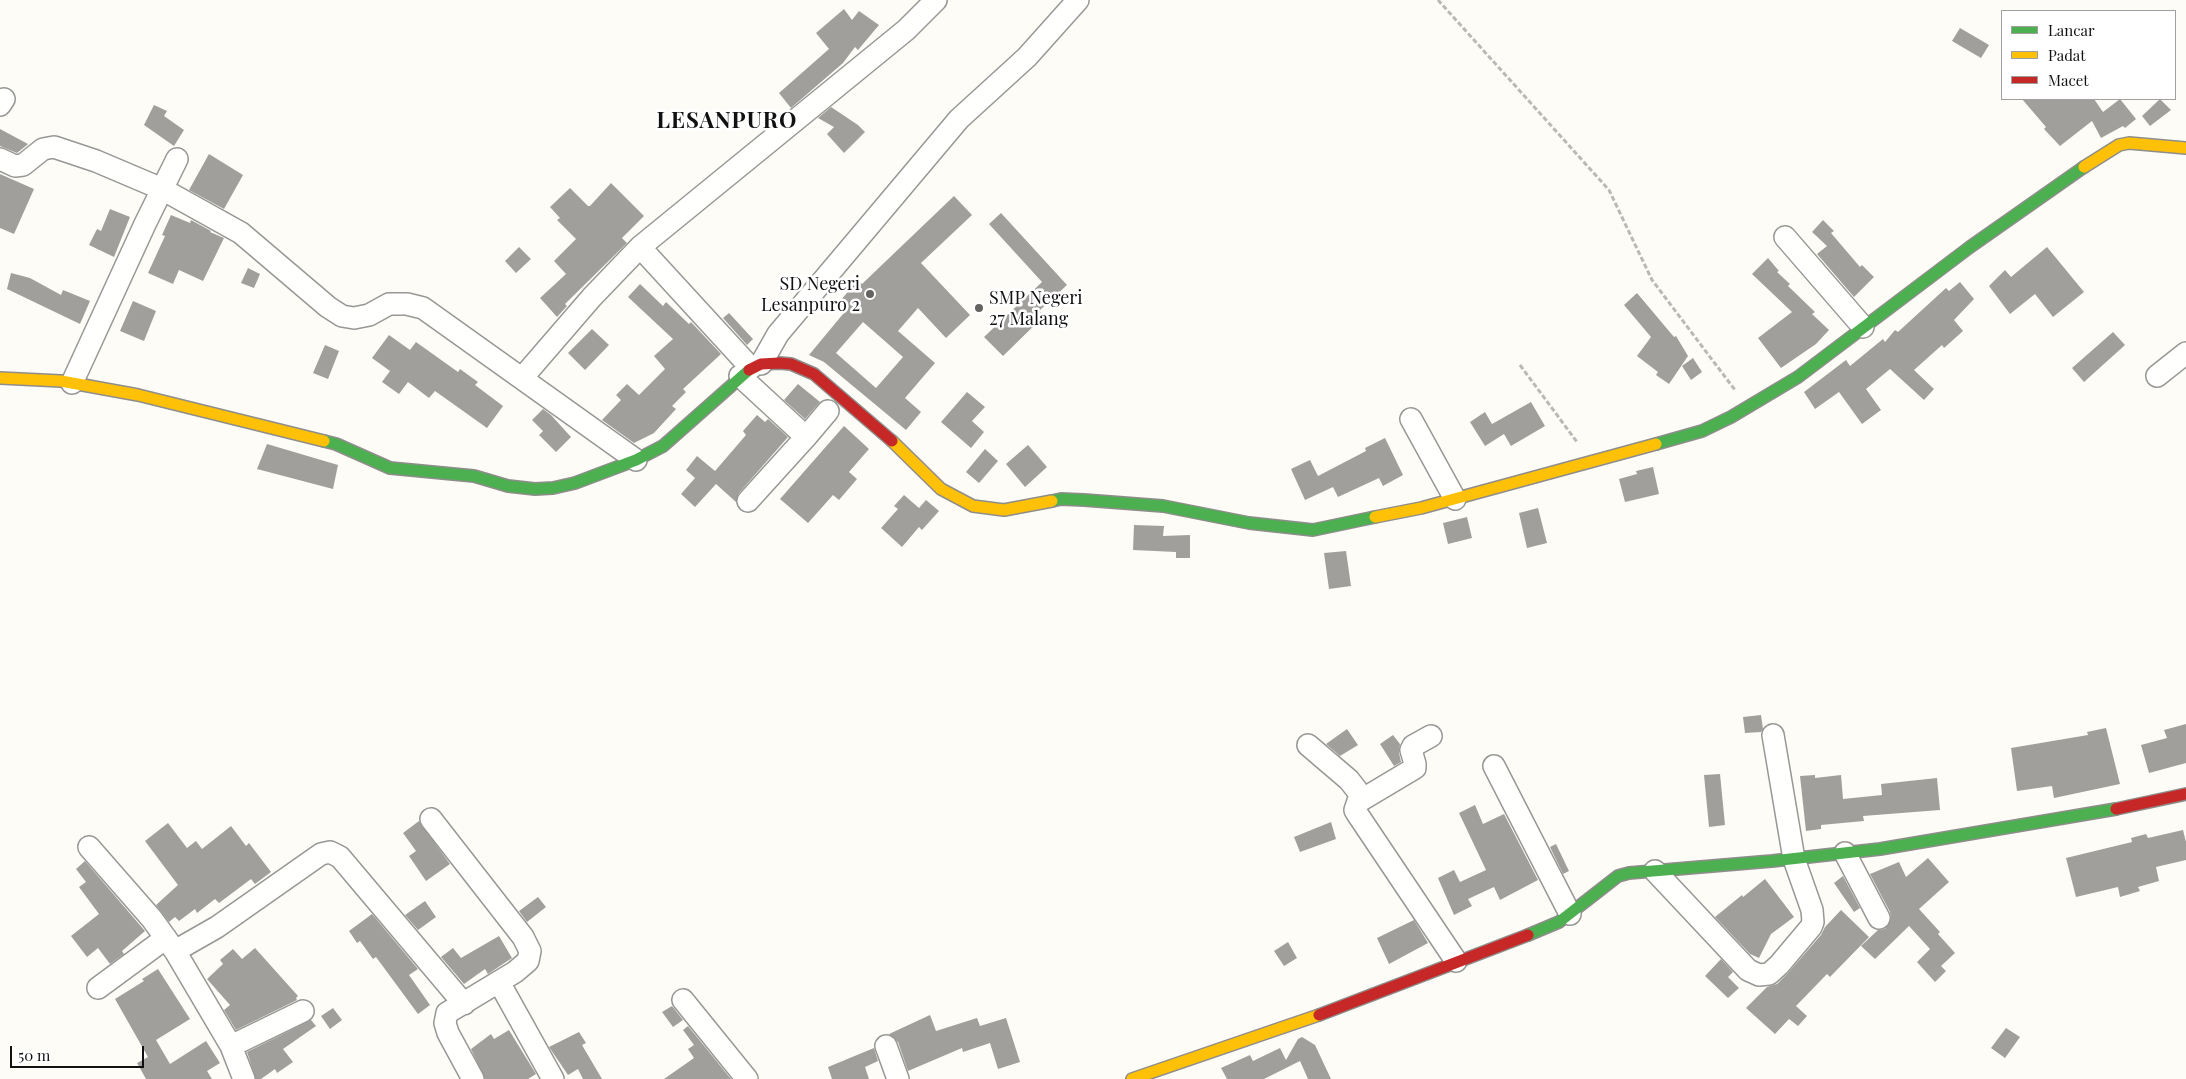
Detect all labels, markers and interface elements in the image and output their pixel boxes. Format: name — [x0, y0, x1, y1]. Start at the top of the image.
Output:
legend — [2001, 10, 2176, 100]
text: Lancar — [2048, 20, 2095, 40]
text: Padat — [2048, 45, 2086, 65]
text: Macet — [2048, 70, 2089, 90]
district label: LESANPURO — [655, 108, 799, 134]
place label: SD Negeri Lesanpuro 2 — [761, 273, 860, 316]
place label: SMP Negeri 27 Malang — [989, 287, 1083, 330]
marker: SD Negeri Lesanpuro 2 — [864, 288, 876, 300]
marker: SMP Negeri 27 Malang — [973, 302, 985, 314]
scale bar — [12, 1036, 146, 1068]
text: 50 m — [18, 1045, 50, 1065]

